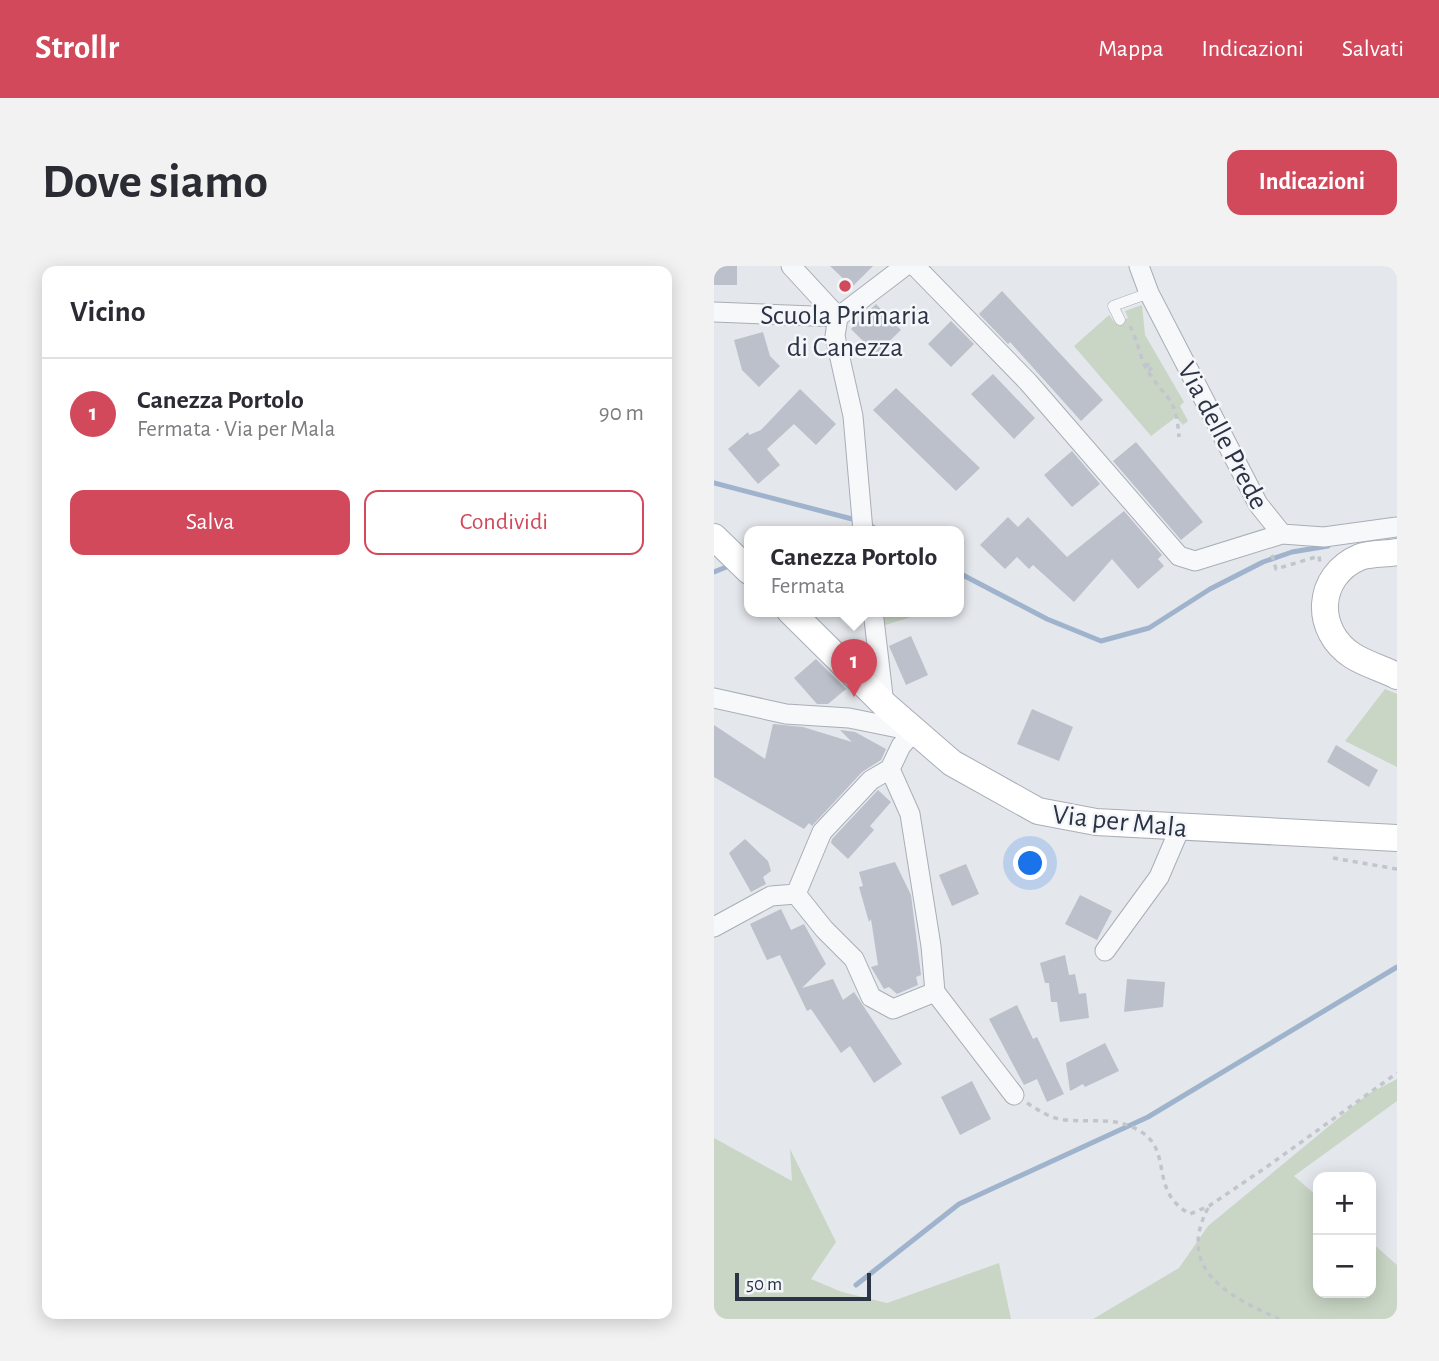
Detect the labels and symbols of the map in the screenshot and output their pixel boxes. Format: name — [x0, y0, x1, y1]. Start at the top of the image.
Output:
marker: Scuola Primaria di Canezza — [837, 278, 853, 294]
place label: Scuola Primaria di Canezza — [760, 302, 930, 362]
street label: Via delle Prede — [1172, 358, 1273, 514]
pin: 1 — [831, 639, 877, 697]
street label: Via per Mala — [1051, 801, 1189, 843]
your location — [1013, 846, 1047, 880]
scale bar — [735, 1270, 872, 1302]

